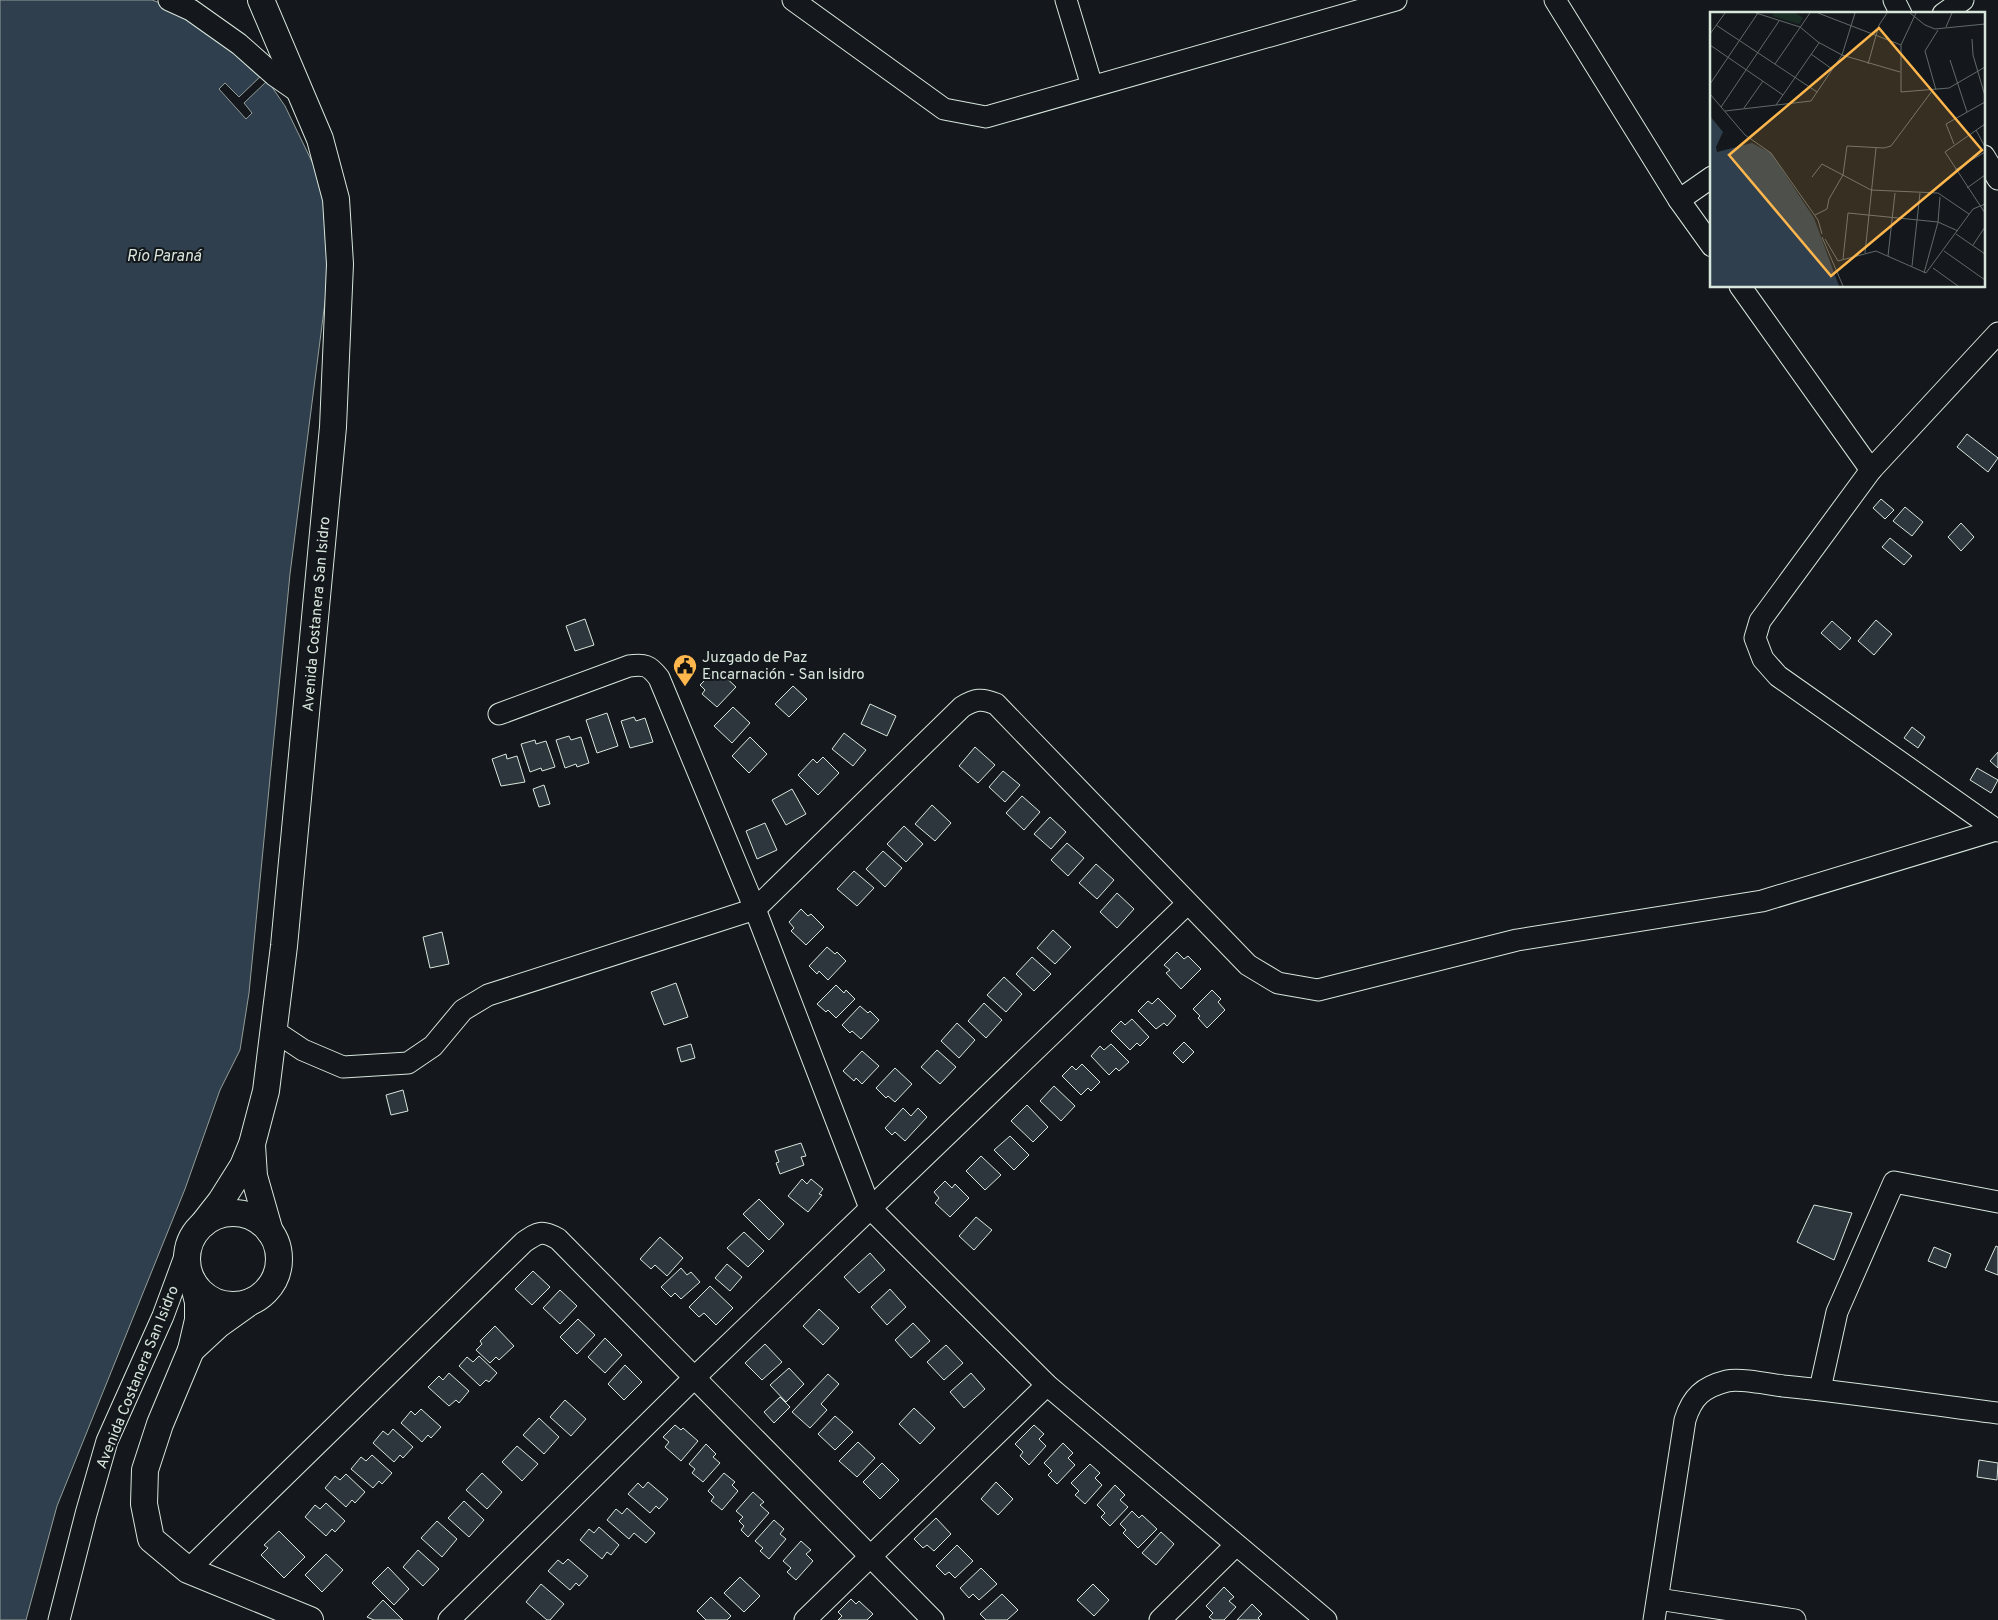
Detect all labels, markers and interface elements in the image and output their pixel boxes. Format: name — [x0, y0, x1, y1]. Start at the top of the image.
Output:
inset map — [1710, 12, 1986, 288]
water label: Río Paraná — [127, 247, 203, 267]
street label: Avenida Costanera San Isidro — [299, 516, 335, 712]
place label: Juzgado de Paz Encarnación - San Isidro — [702, 649, 865, 685]
public building icon: Juzgado de Paz Encarnación - San Isidro — [672, 653, 698, 687]
street label: Avenida Costanera San Isidro — [93, 1283, 184, 1472]

